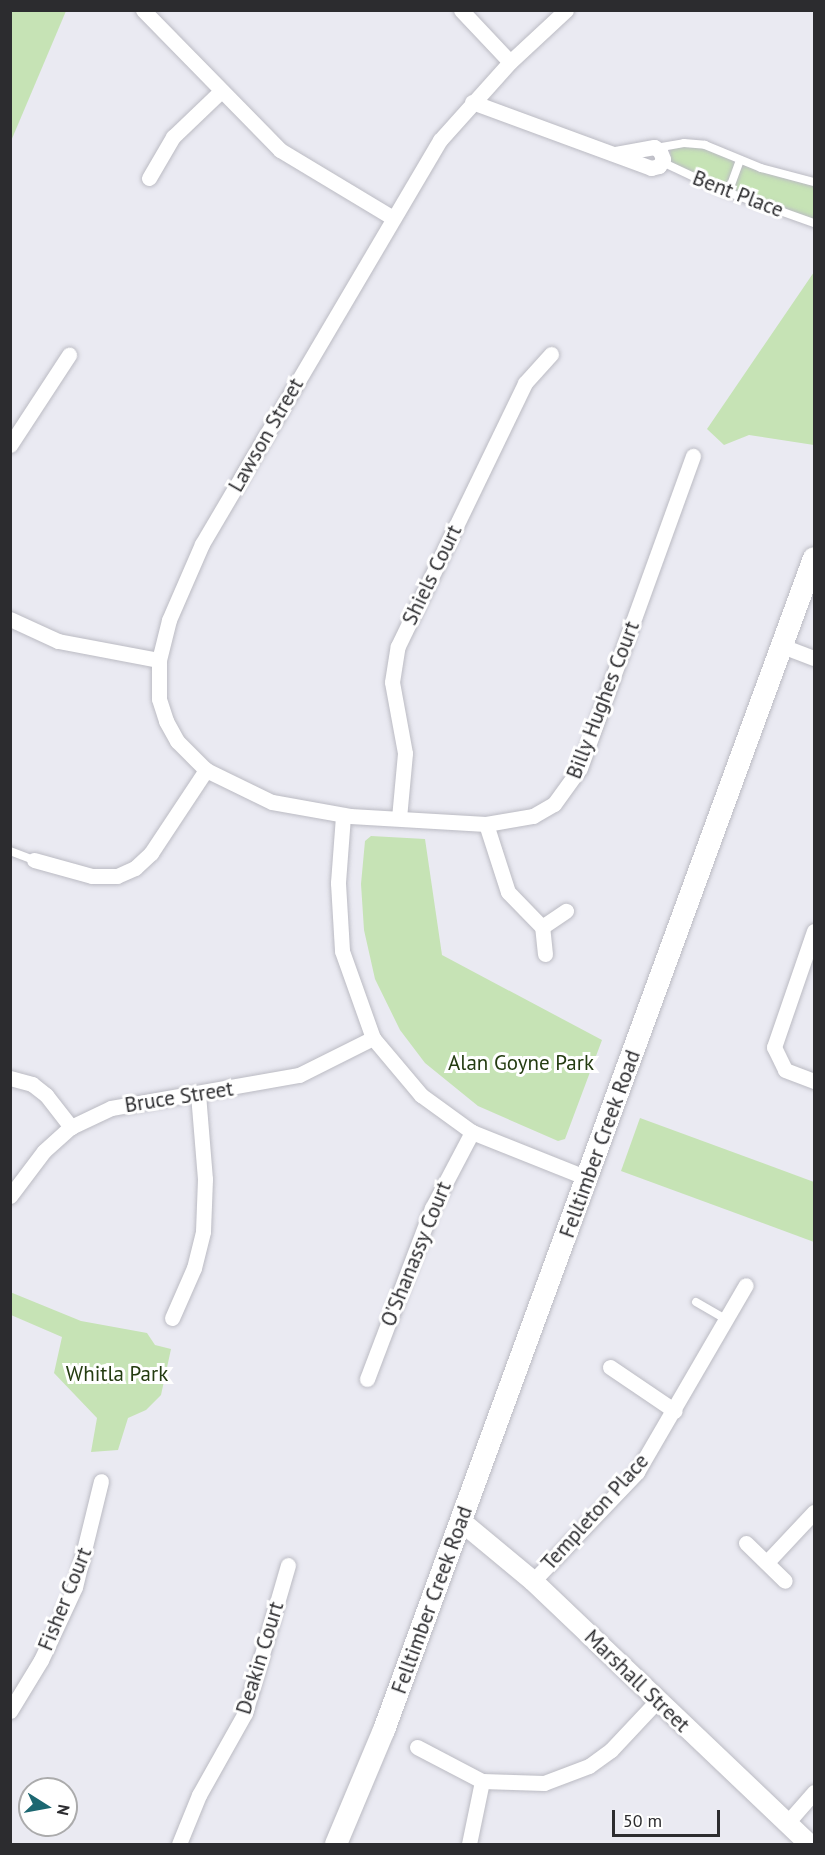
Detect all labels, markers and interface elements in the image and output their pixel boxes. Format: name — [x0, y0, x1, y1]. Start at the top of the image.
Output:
street label: Bent Place — [689, 165, 787, 223]
street label: Lawson Street — [223, 374, 309, 496]
street label: Shiels Court — [397, 521, 467, 629]
street label: Billy Hughes Court — [561, 617, 645, 783]
street label: Felltimber Creek Road — [554, 1046, 646, 1242]
park label: Alan Goyne Park — [448, 1050, 594, 1076]
street label: Bruce Street — [123, 1076, 235, 1118]
street label: O'Shanassy Court — [375, 1177, 457, 1331]
park label: Whitla Park — [66, 1361, 168, 1387]
street label: Templeton Place — [536, 1449, 654, 1575]
street label: Felltimber Creek Road — [386, 1502, 478, 1698]
street label: Fisher Court — [33, 1544, 97, 1654]
street label: Deakin Court — [231, 1599, 289, 1717]
street label: Marshall Street — [579, 1625, 695, 1737]
north arrow — [18, 1777, 78, 1837]
scale bar — [615, 1798, 723, 1836]
text: N — [53, 1803, 75, 1817]
text: 50 m — [623, 1809, 662, 1832]

